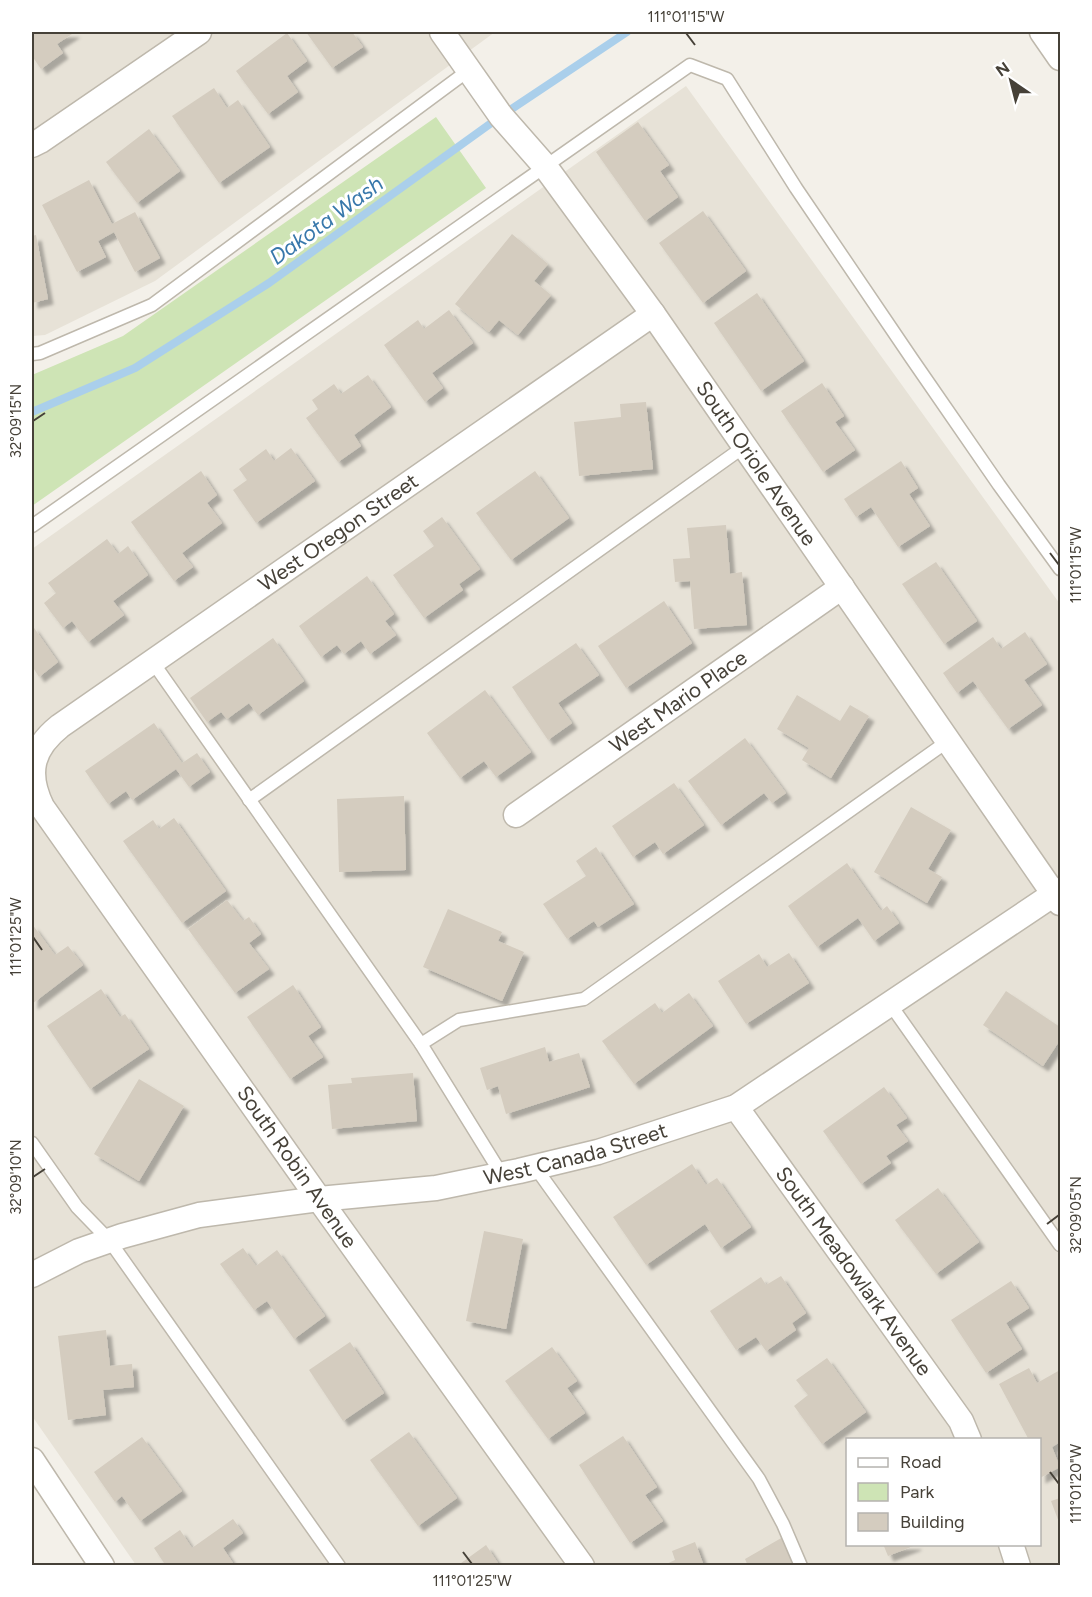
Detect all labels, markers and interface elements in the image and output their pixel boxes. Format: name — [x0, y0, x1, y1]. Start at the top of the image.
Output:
text: 111°01'15"W — [648, 8, 725, 26]
north arrow — [981, 51, 1041, 111]
text: N — [992, 58, 1013, 80]
water label: Dakota Wash — [264, 170, 388, 271]
street label: South Oriole Avenue — [691, 376, 822, 550]
text: 32°09'15"N — [7, 384, 25, 458]
street label: West Oregon Street — [253, 468, 423, 596]
text: 111°01'15"W — [1067, 526, 1085, 603]
street label: West Mario Place — [604, 644, 751, 758]
text: 111°01'25"W — [7, 897, 25, 977]
street label: South Robin Avenue — [232, 1081, 363, 1253]
street label: West Canada Street — [481, 1117, 670, 1190]
text: 32°09'10"N — [7, 1139, 25, 1215]
street label: South Meadowlark Avenue — [771, 1162, 937, 1380]
text: 32°09'05"N — [1067, 1176, 1085, 1254]
legend — [846, 1438, 1041, 1546]
text: 111°01'20"W — [1067, 1443, 1085, 1524]
text: Road — [900, 1451, 941, 1473]
text: Park — [900, 1481, 935, 1503]
text: Building — [900, 1511, 965, 1533]
text: 111°01'25"W — [432, 1572, 512, 1590]

